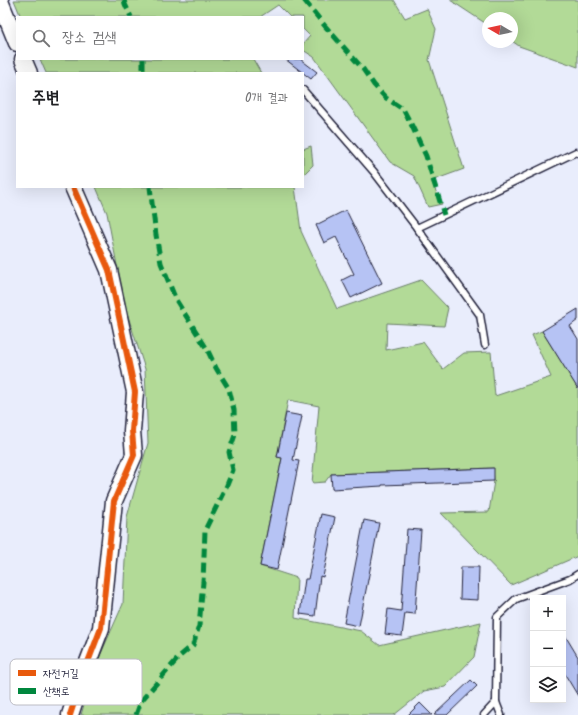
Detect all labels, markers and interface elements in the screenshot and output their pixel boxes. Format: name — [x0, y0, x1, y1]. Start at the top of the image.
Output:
north arrow — [482, 12, 518, 48]
search box — [16, 16, 304, 60]
text: 장소 검색 — [62, 26, 116, 50]
icon: search — [30, 27, 52, 49]
text: 주변 — [32, 85, 59, 112]
text: 0개 결과 — [245, 88, 288, 109]
map controls — [530, 595, 566, 703]
button: + — [530, 595, 566, 631]
button: − — [530, 631, 566, 667]
legend — [10, 659, 142, 705]
text: 자전거길 — [43, 665, 79, 683]
button: layers — [530, 667, 566, 703]
text: 산책로 — [43, 683, 70, 701]

